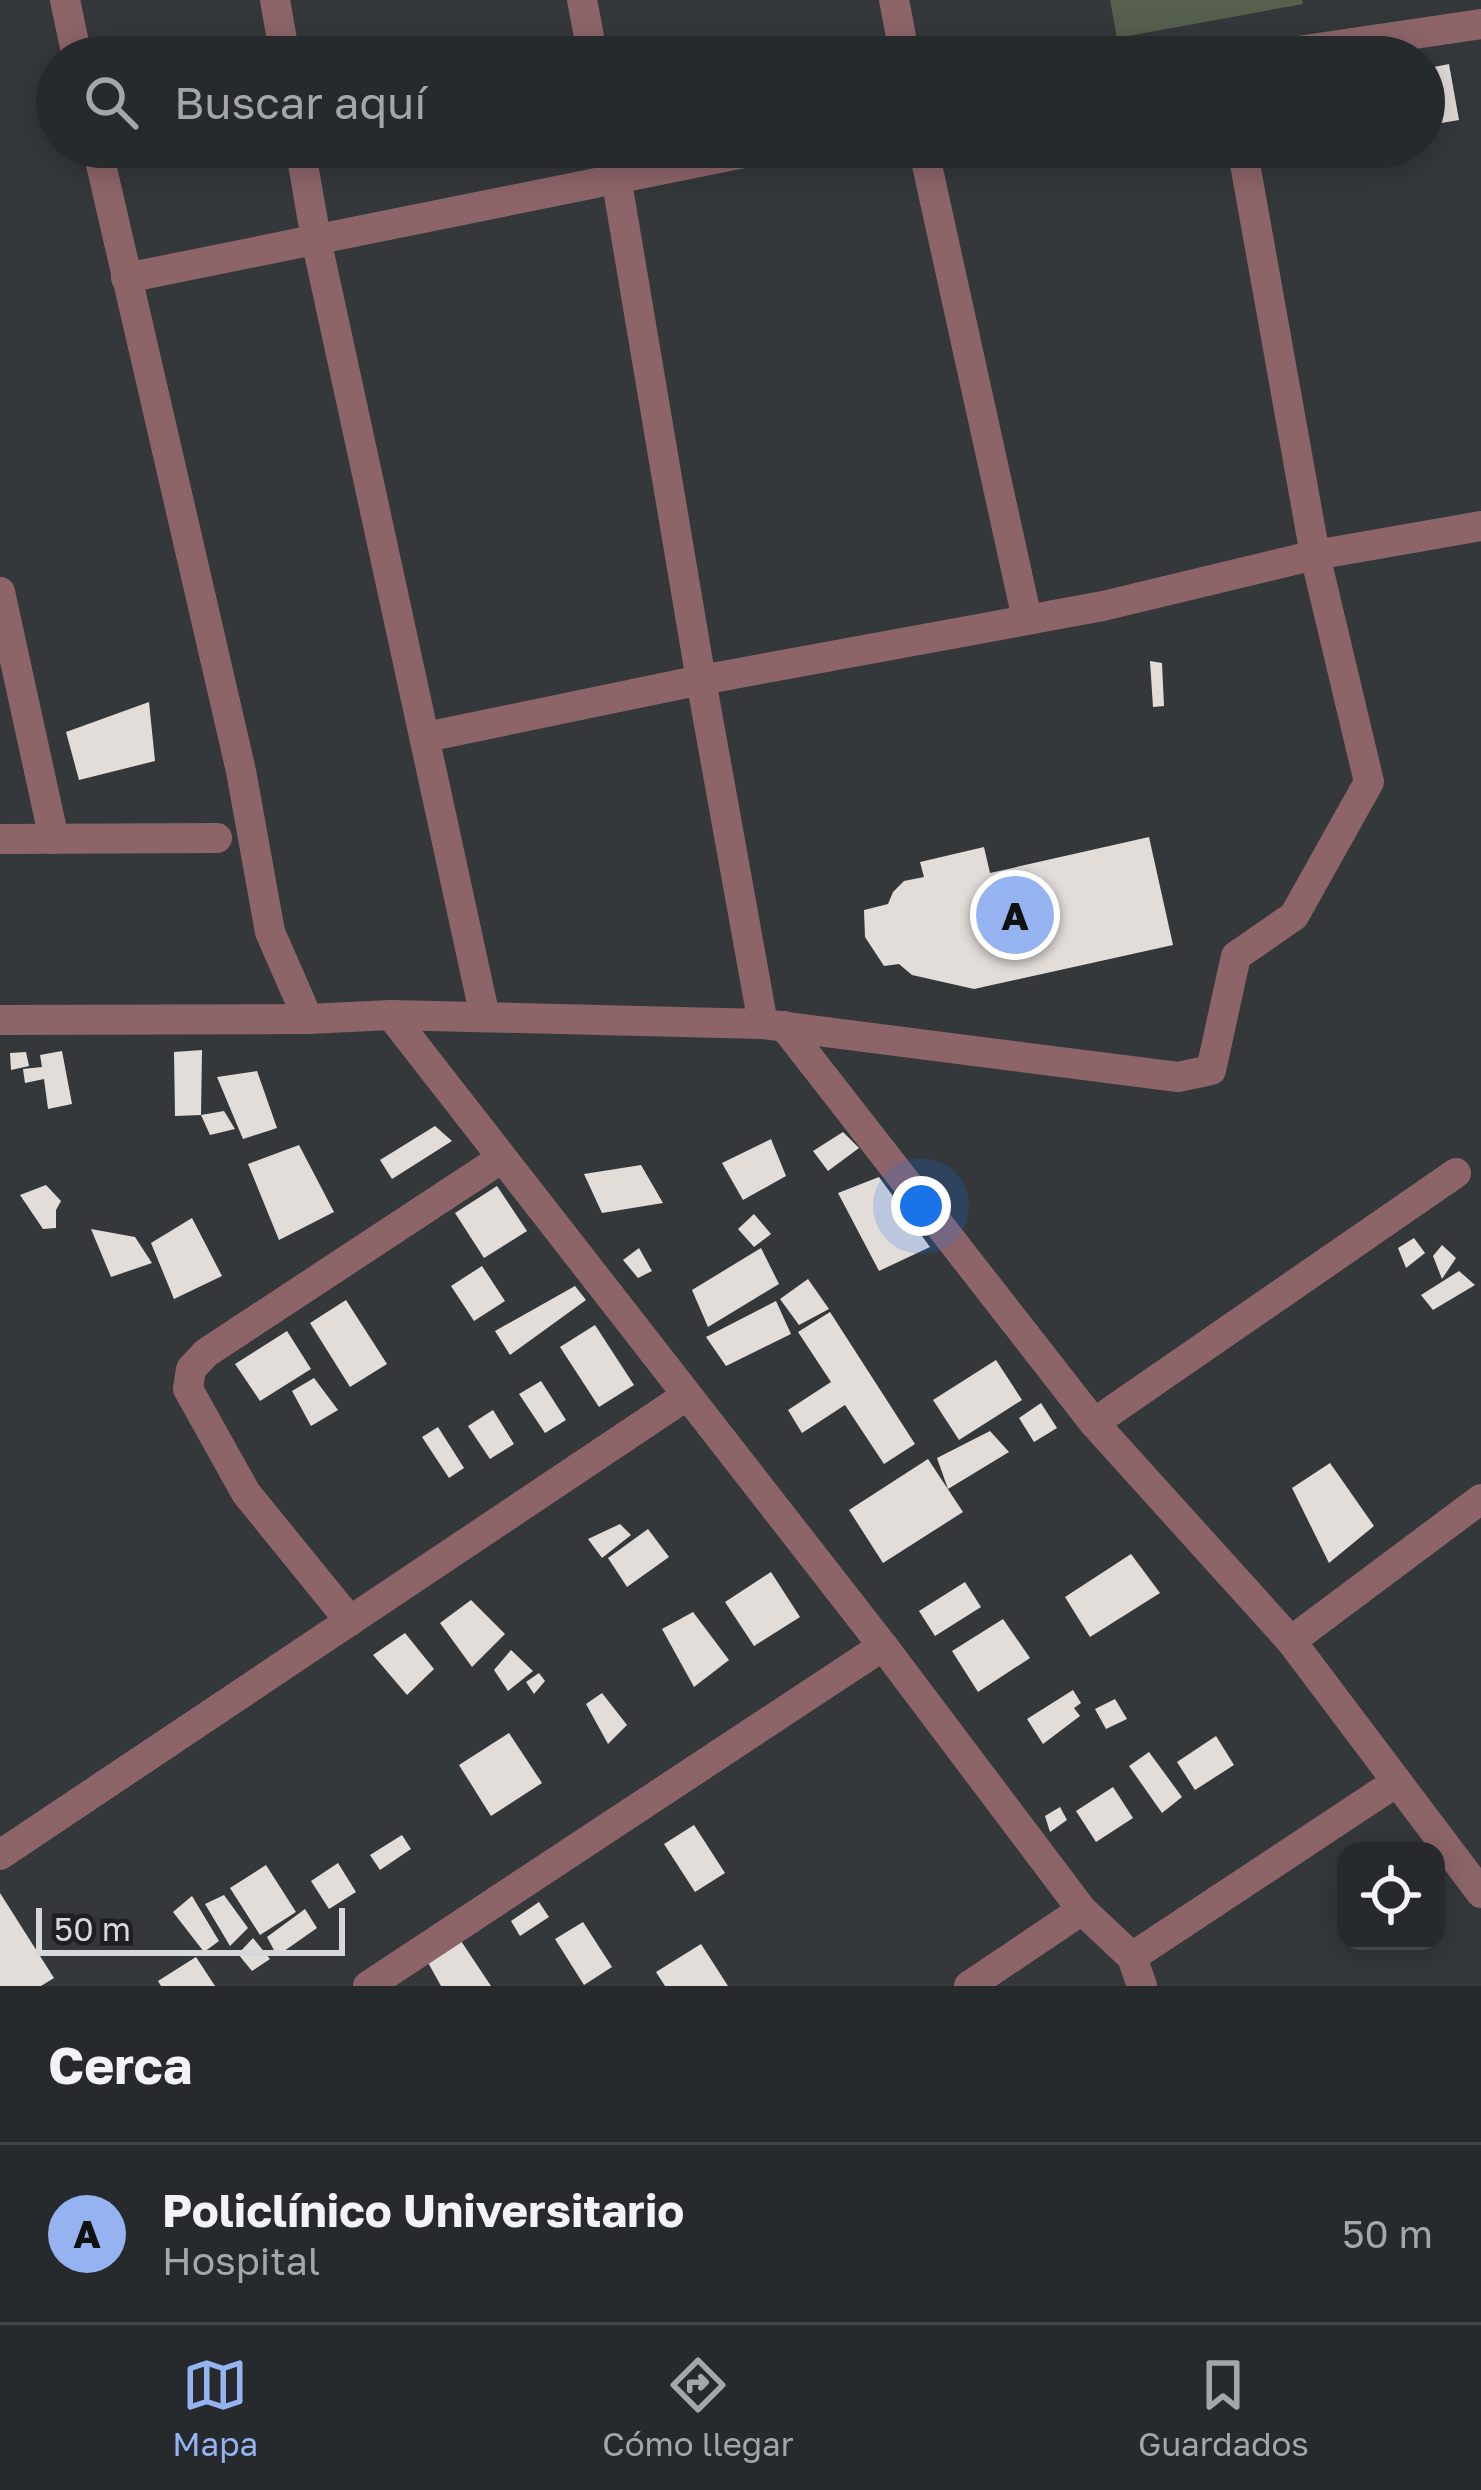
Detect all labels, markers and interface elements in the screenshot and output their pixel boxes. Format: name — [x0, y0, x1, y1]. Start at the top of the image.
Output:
search box — [36, 36, 1445, 168]
icon: search — [78, 69, 144, 135]
text: Buscar aquí — [174, 75, 426, 129]
pin: A — [976, 870, 1054, 960]
your location — [891, 1176, 951, 1236]
map controls — [1337, 1842, 1445, 1950]
button: locate — [1337, 1842, 1445, 1950]
scale bar — [36, 1902, 345, 1955]
text: 50 m — [54, 1909, 131, 1948]
text: Cerca — [48, 2034, 192, 2095]
text: Policlínico Universitario — [162, 2183, 684, 2237]
text: A — [73, 2210, 101, 2257]
text: 50 m — [1342, 2210, 1433, 2257]
text: Hospital — [162, 2237, 320, 2284]
tab: Mapa — [172, 2352, 258, 2463]
tab: Cómo llegar — [602, 2352, 794, 2463]
tab: Guardados — [1138, 2352, 1309, 2463]

